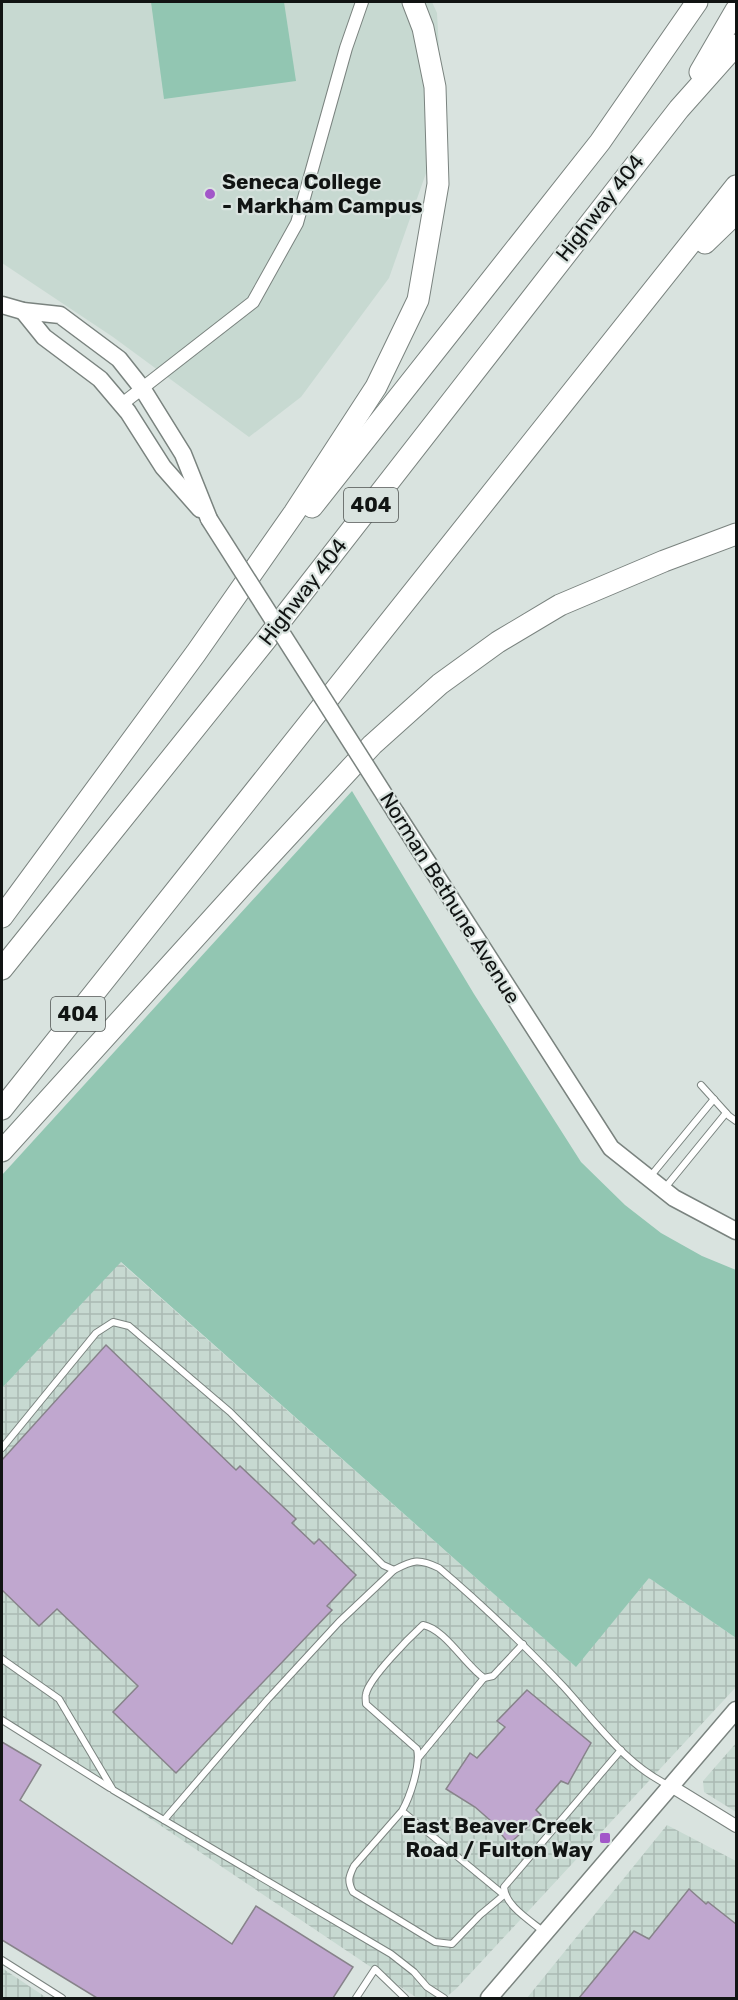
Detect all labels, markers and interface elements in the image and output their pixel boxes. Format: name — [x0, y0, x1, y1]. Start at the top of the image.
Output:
street label: Highway 404 — [550, 149, 649, 266]
place label: Seneca College - Markham Campus — [222, 169, 423, 218]
marker: Seneca College - Markham Campus — [203, 187, 217, 201]
road number: 404 — [344, 488, 398, 522]
street label: Highway 404 — [253, 533, 352, 650]
street label: Norman Bethune Avenue — [375, 787, 526, 1008]
road number: 404 — [51, 997, 105, 1031]
place label: East Beaver Creek Road / Fulton Way — [402, 1813, 594, 1862]
marker: East Beaver Creek Road / Fulton Way — [598, 1831, 612, 1845]

